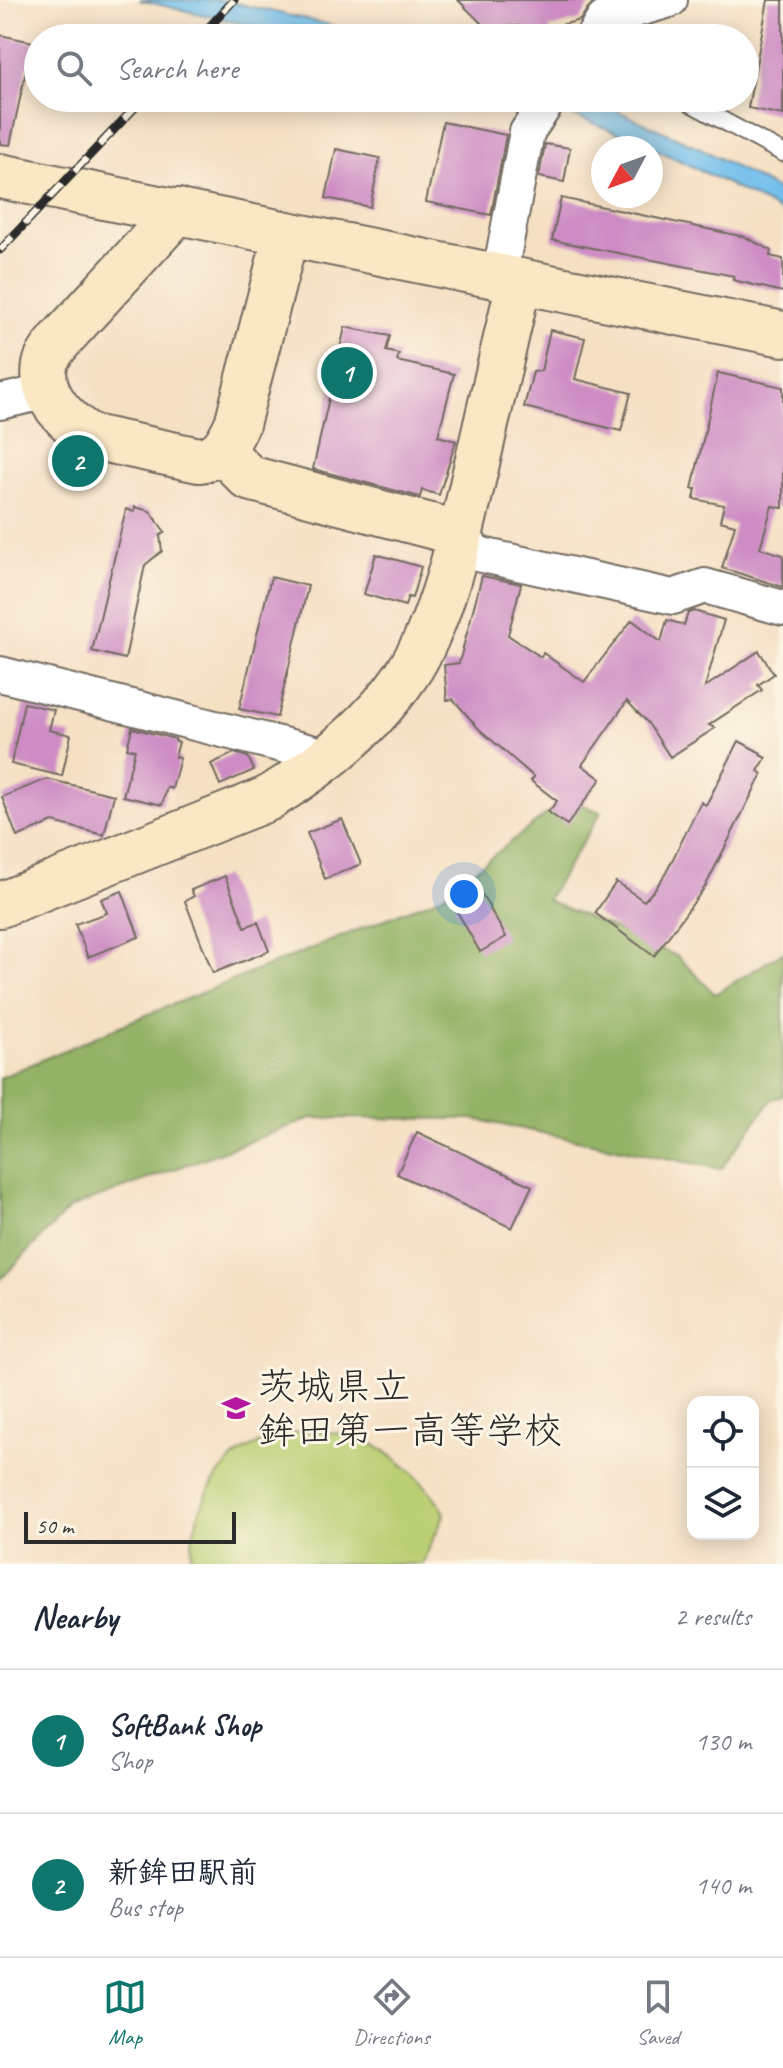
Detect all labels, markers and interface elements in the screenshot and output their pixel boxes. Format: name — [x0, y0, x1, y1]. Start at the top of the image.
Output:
search box — [24, 24, 759, 112]
icon: search — [52, 46, 96, 90]
text: Search here — [116, 49, 238, 87]
north arrow — [591, 136, 663, 208]
pin: 1 — [321, 343, 373, 403]
pin: 2 — [52, 431, 104, 491]
your location — [444, 874, 484, 914]
place label: 茨城県立 鉾田第一高等学校 — [258, 1363, 562, 1454]
school or university icon: 茨城県立 鉾田第一高等学校 — [221, 1393, 251, 1423]
map controls — [687, 1396, 759, 1540]
button: locate — [687, 1396, 759, 1468]
button: layers — [687, 1468, 759, 1540]
scale bar — [24, 1508, 236, 1544]
text: 50 m — [36, 1512, 73, 1540]
text: Nearby — [32, 1595, 118, 1638]
text: 2 results — [675, 1600, 751, 1633]
text: SoftBank Shop — [108, 1706, 261, 1744]
text: 1 — [52, 1725, 64, 1758]
text: 130 m — [695, 1725, 751, 1758]
text: Shop — [108, 1744, 152, 1777]
text: 新鉾田駅前 — [108, 1853, 258, 1891]
text: 2 — [52, 1869, 64, 1902]
text: 140 m — [695, 1869, 751, 1902]
text: Bus stop — [108, 1891, 183, 1924]
tab: Map — [103, 1975, 147, 2051]
tab: Directions — [353, 1975, 430, 2051]
tab: Saved — [636, 1975, 680, 2051]

